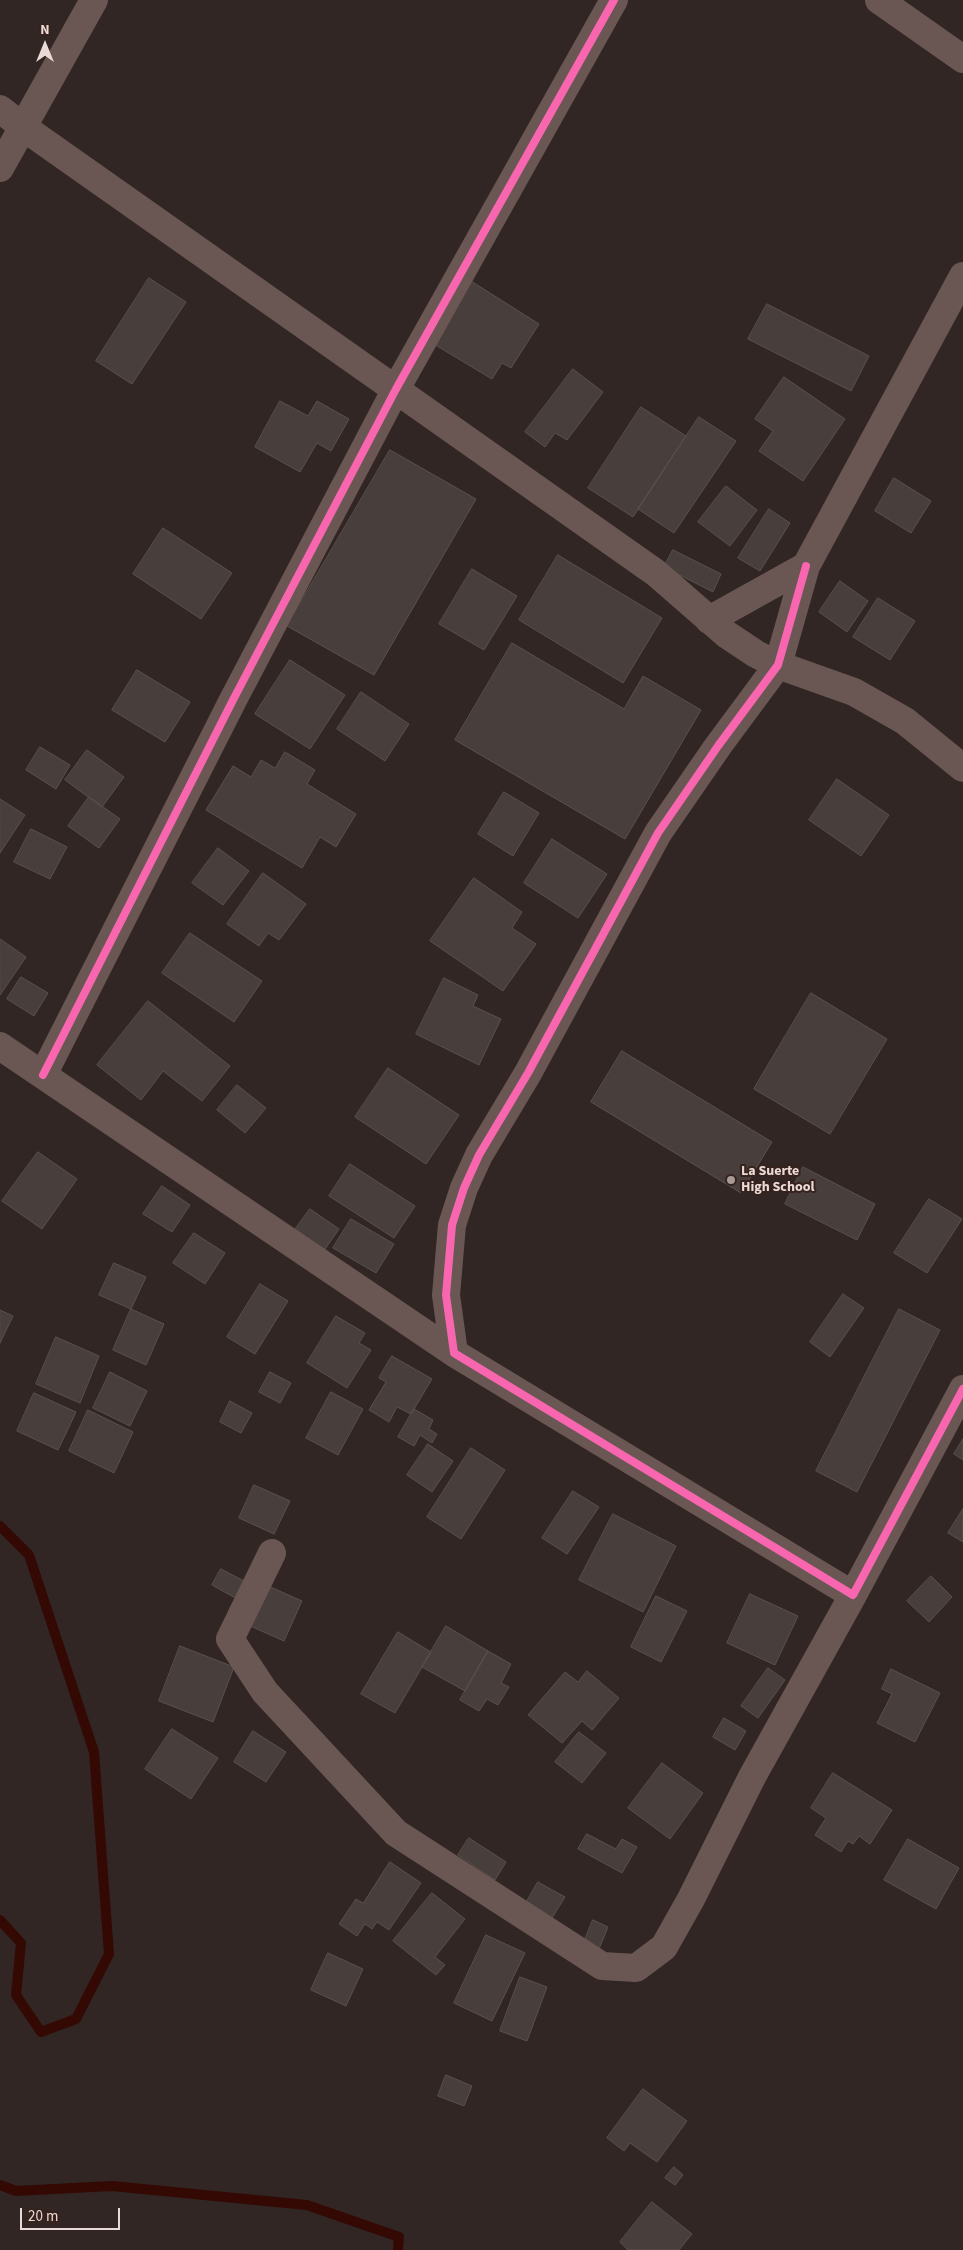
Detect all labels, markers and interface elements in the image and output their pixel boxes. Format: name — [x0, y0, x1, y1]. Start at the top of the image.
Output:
north arrow — [20, 20, 70, 70]
text: N — [40, 20, 50, 40]
place label: La Suerte High School — [741, 1164, 814, 1196]
marker: La Suerte High School — [725, 1174, 737, 1186]
scale bar — [22, 2198, 122, 2230]
text: 20 m — [28, 2206, 58, 2227]

